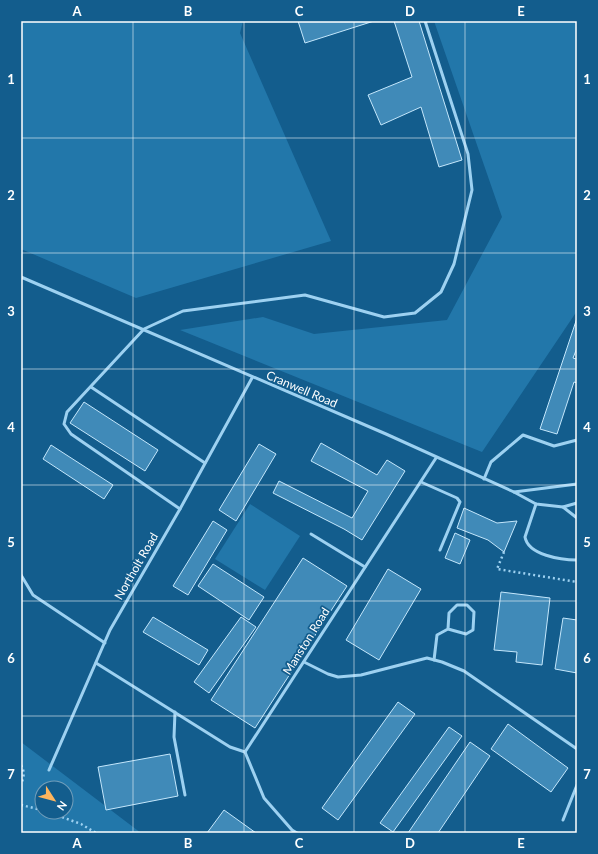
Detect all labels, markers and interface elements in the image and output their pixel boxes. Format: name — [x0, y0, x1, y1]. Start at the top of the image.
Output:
text: A — [71, 3, 82, 19]
text: B — [184, 3, 193, 19]
text: C — [295, 3, 304, 19]
text: D — [405, 3, 415, 19]
text: E — [517, 3, 525, 19]
text: 1 — [7, 71, 15, 87]
text: 1 — [583, 71, 591, 87]
text: 2 — [7, 187, 15, 203]
text: 2 — [583, 187, 591, 203]
text: 3 — [7, 303, 15, 319]
text: 3 — [583, 303, 591, 319]
street label: Cranwell Road — [264, 367, 340, 411]
text: 4 — [7, 419, 15, 435]
text: 4 — [583, 419, 591, 435]
street label: Northolt Road — [111, 530, 161, 602]
text: 5 — [7, 534, 15, 550]
text: 5 — [583, 534, 591, 550]
street label: Manston Road — [279, 605, 333, 677]
text: 6 — [7, 650, 15, 666]
text: 6 — [583, 650, 591, 666]
text: 7 — [7, 766, 15, 782]
text: 7 — [583, 766, 591, 782]
north arrow — [34, 780, 74, 820]
text: N — [55, 799, 70, 813]
text: A — [71, 835, 82, 851]
text: B — [184, 835, 193, 851]
text: C — [295, 835, 304, 851]
text: D — [405, 835, 415, 851]
text: E — [517, 835, 525, 851]

